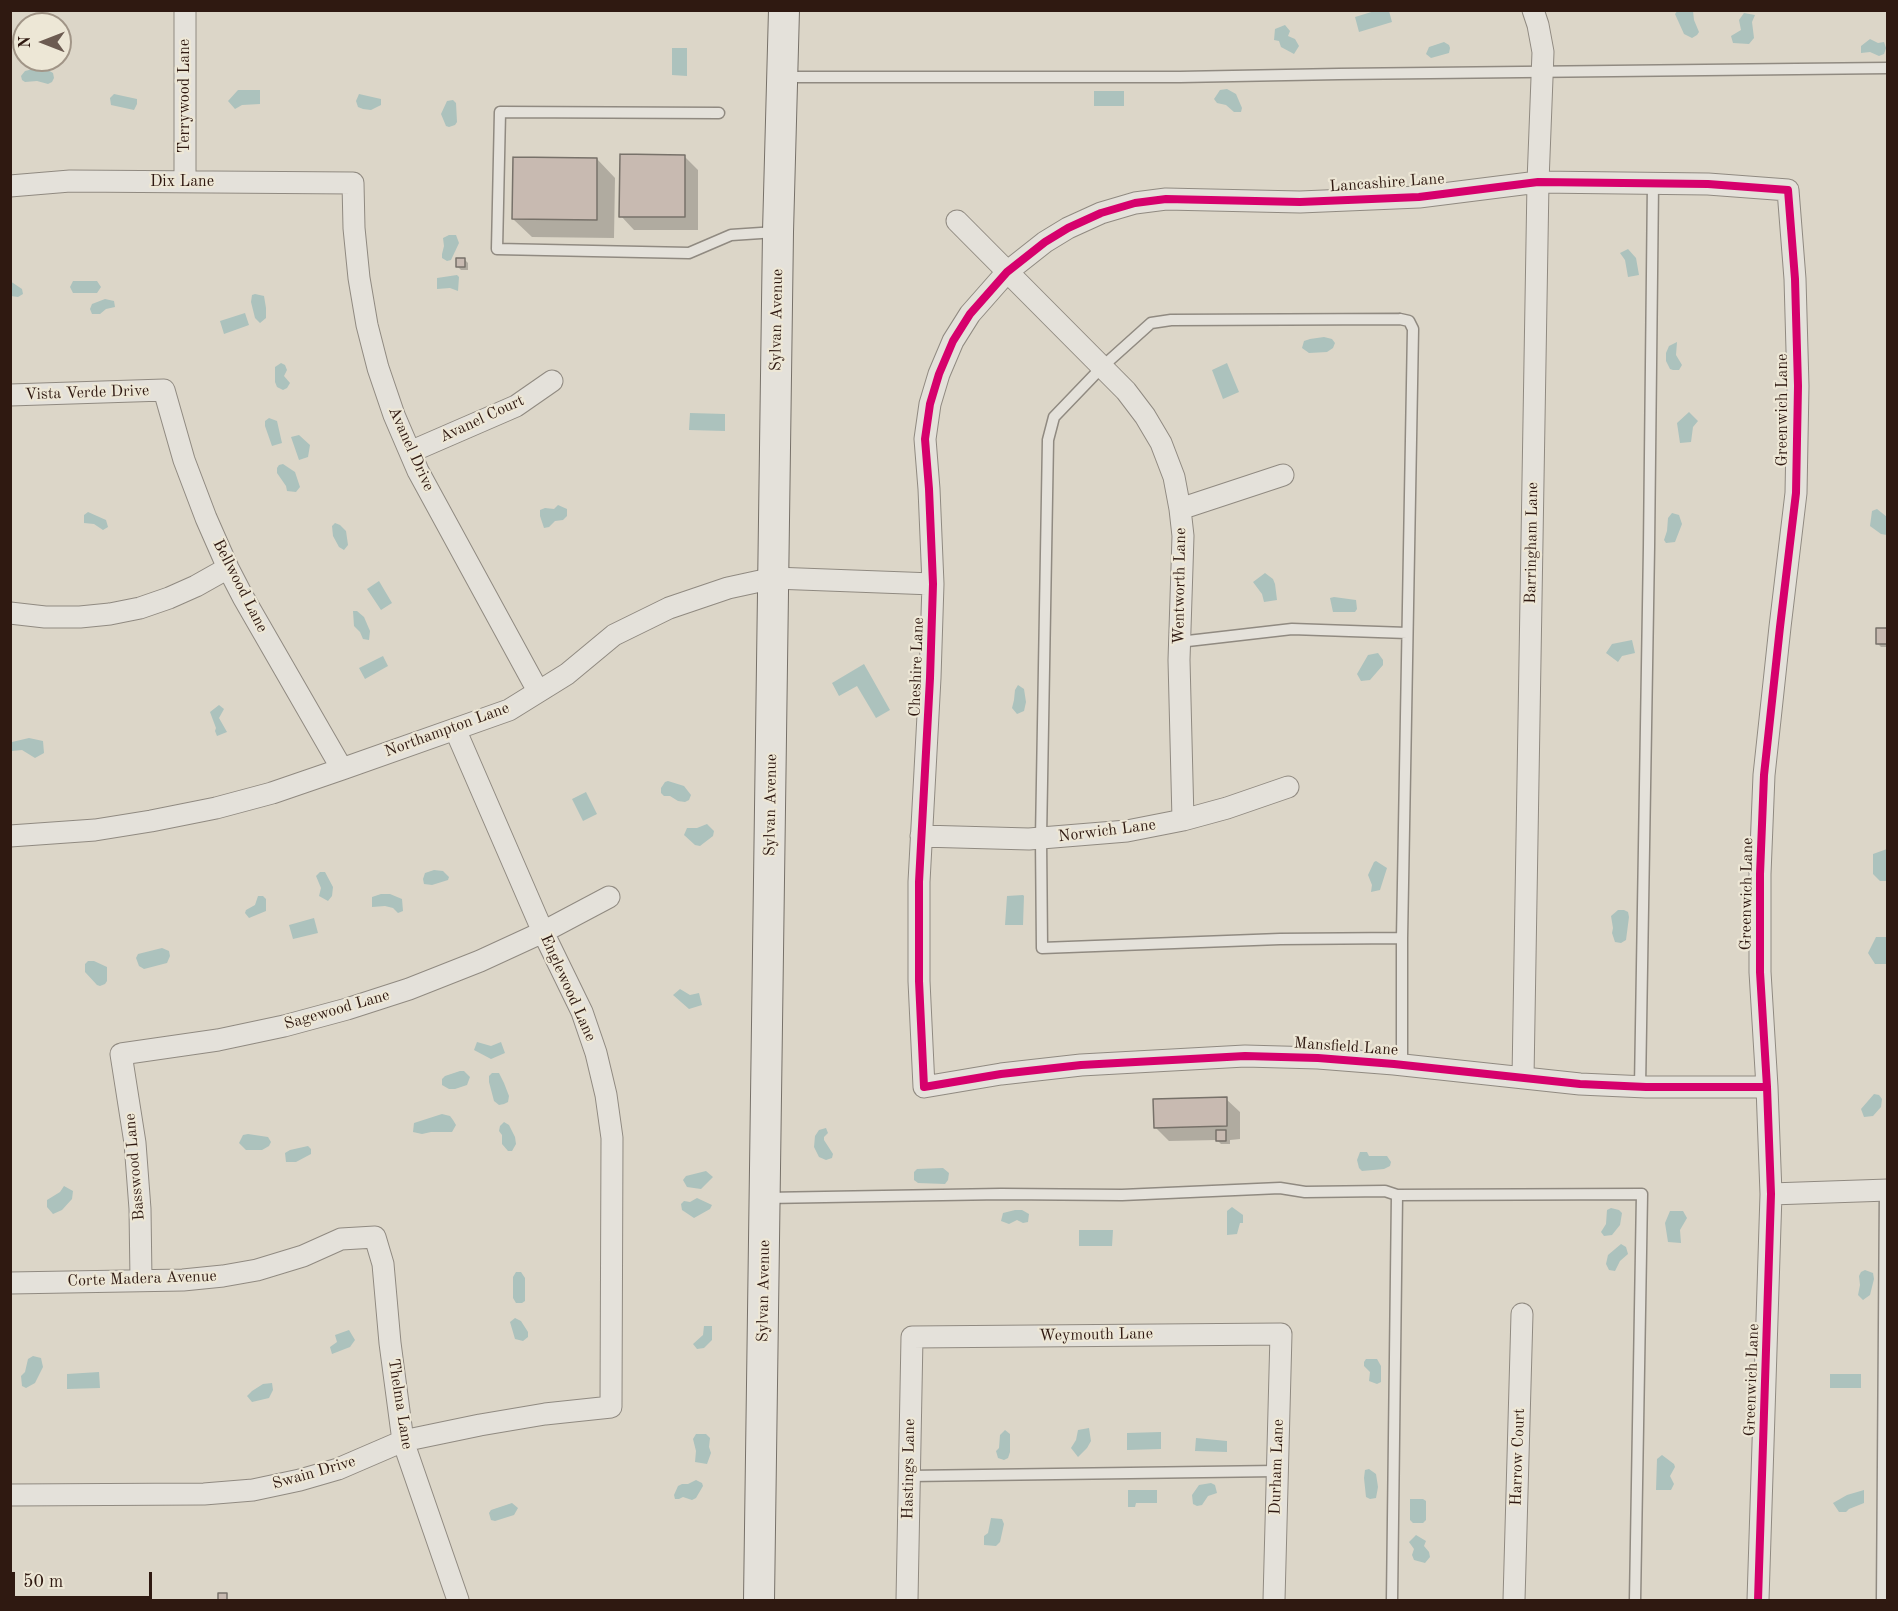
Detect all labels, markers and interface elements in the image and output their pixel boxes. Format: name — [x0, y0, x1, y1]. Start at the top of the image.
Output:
north arrow — [12, 12, 72, 72]
text: N — [18, 36, 34, 48]
street label: Terrywood Lane — [175, 39, 195, 153]
street label: Lancashire Lane — [1329, 169, 1445, 197]
street label: Dix Lane — [150, 172, 214, 192]
street label: Sylvan Avenue — [767, 269, 787, 371]
street label: Greenwich Lane — [1773, 354, 1793, 466]
street label: Vista Verde Drive — [25, 381, 149, 405]
street label: Avanel Court — [437, 391, 527, 447]
street label: Avanel Drive — [384, 404, 438, 494]
street label: Barringham Lane — [1521, 482, 1543, 604]
street label: Wentworth Lane — [1169, 527, 1191, 645]
street label: Bellwood Lane — [208, 536, 272, 636]
street label: Cheshire Lane — [906, 617, 928, 717]
street label: Northampton Lane — [382, 699, 512, 761]
street label: Sylvan Avenue — [761, 754, 781, 856]
street label: Norwich Lane — [1057, 815, 1157, 847]
street label: Greenwich Lane — [1736, 837, 1758, 951]
street label: Englewood Lane — [536, 932, 600, 1044]
street label: Sagewood Lane — [282, 986, 392, 1034]
street label: Mansfield Lane — [1293, 1034, 1399, 1060]
street label: Basswood Lane — [121, 1112, 149, 1222]
street label: Sylvan Avenue — [754, 1240, 774, 1342]
street label: Corte Madera Avenue — [67, 1267, 217, 1291]
street label: Greenwich Lane — [1740, 1323, 1764, 1437]
street label: Weymouth Lane — [1039, 1324, 1153, 1346]
street label: Thelma Lane — [383, 1357, 417, 1451]
street label: Harrow Court — [1507, 1408, 1529, 1506]
street label: Hastings Lane — [899, 1418, 919, 1520]
street label: Durham Lane — [1266, 1419, 1288, 1515]
street label: Swain Drive — [270, 1452, 358, 1494]
scale bar — [15, 1560, 154, 1598]
text: 50 m — [23, 1573, 63, 1591]

